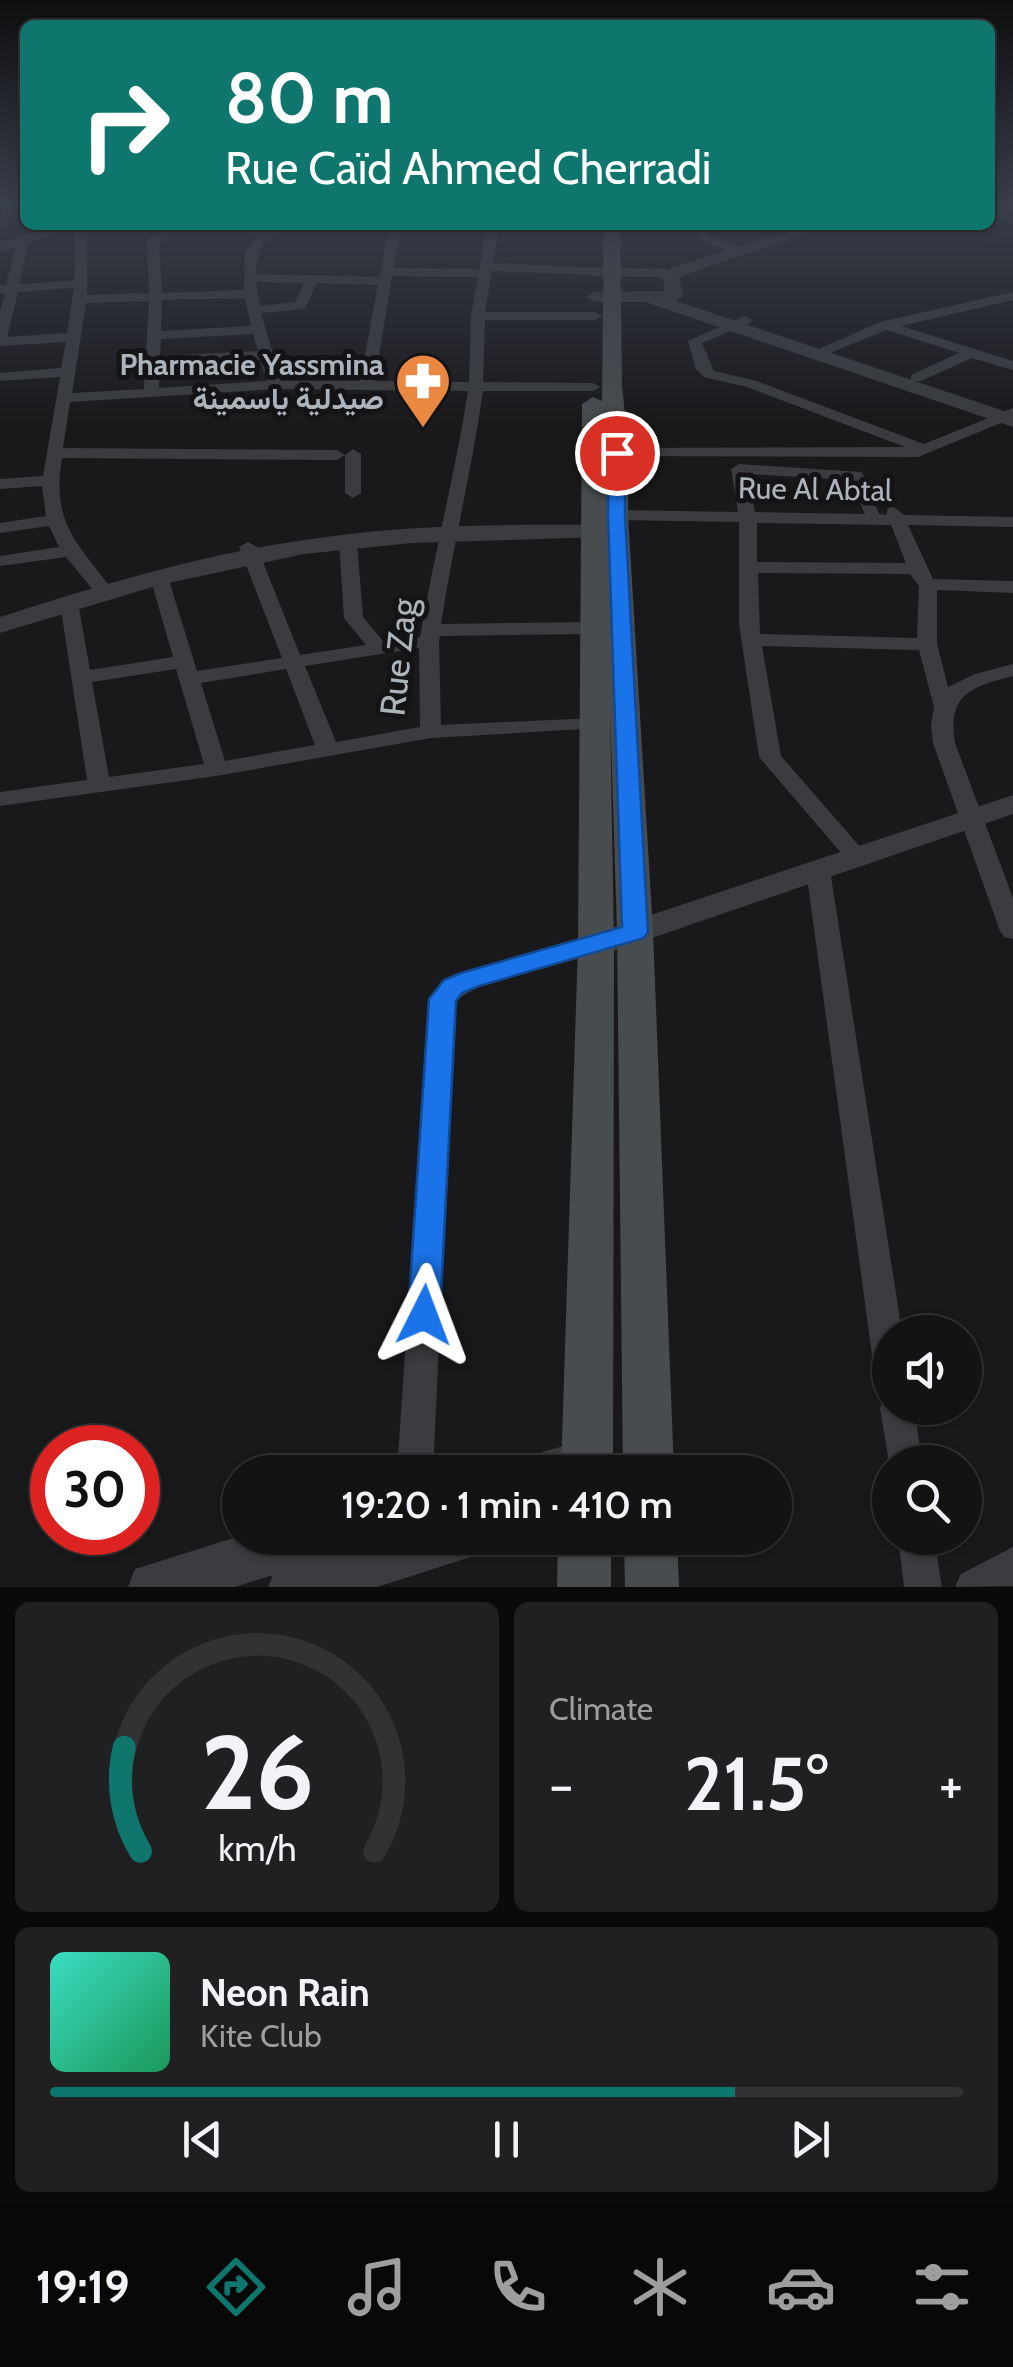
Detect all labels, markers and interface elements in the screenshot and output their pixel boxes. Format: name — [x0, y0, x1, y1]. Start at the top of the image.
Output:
text: 80 m — [225, 55, 393, 141]
icon: right — [60, 60, 190, 190]
text: Rue Caïd Ahmed Cherradi — [225, 141, 711, 195]
place label: Pharmacie Yassmina صيدلية ياسمينة — [119, 346, 384, 417]
pharmacy icon: Pharmacie Yassmina صيدلية ياسمينة — [393, 351, 453, 430]
pin — [575, 411, 660, 496]
icon: arrive — [590, 426, 645, 481]
street label: Rue Al Abtal — [738, 469, 892, 509]
street label: Rue Zag — [370, 596, 426, 718]
position arrow — [372, 1263, 476, 1367]
map controls — [872, 1315, 982, 1555]
button: sound — [872, 1315, 982, 1425]
speed limit sign: 30 — [30, 1425, 160, 1555]
button: search — [872, 1445, 982, 1555]
text: 19:20 · 1 min · 410 m — [341, 1481, 673, 1528]
text: Climate — [549, 1689, 653, 1728]
text: 26 — [200, 1709, 314, 1835]
text: 21.5° — [684, 1738, 828, 1829]
text: − — [549, 1751, 573, 1818]
text: + — [939, 1751, 963, 1818]
text: km/h — [218, 1827, 296, 1870]
text: Neon Rain — [200, 1969, 370, 2016]
text: Kite Club — [200, 2016, 322, 2055]
icon: previous — [175, 2112, 230, 2167]
icon: pause — [479, 2112, 534, 2167]
icon: next — [783, 2112, 838, 2167]
icon: directions — [201, 2252, 271, 2322]
icon: music — [342, 2252, 412, 2322]
icon: phone — [483, 2252, 553, 2322]
icon: climate — [625, 2252, 695, 2322]
icon: car — [766, 2252, 836, 2322]
icon: filters — [907, 2252, 977, 2322]
text: 19:19 — [36, 2260, 129, 2314]

